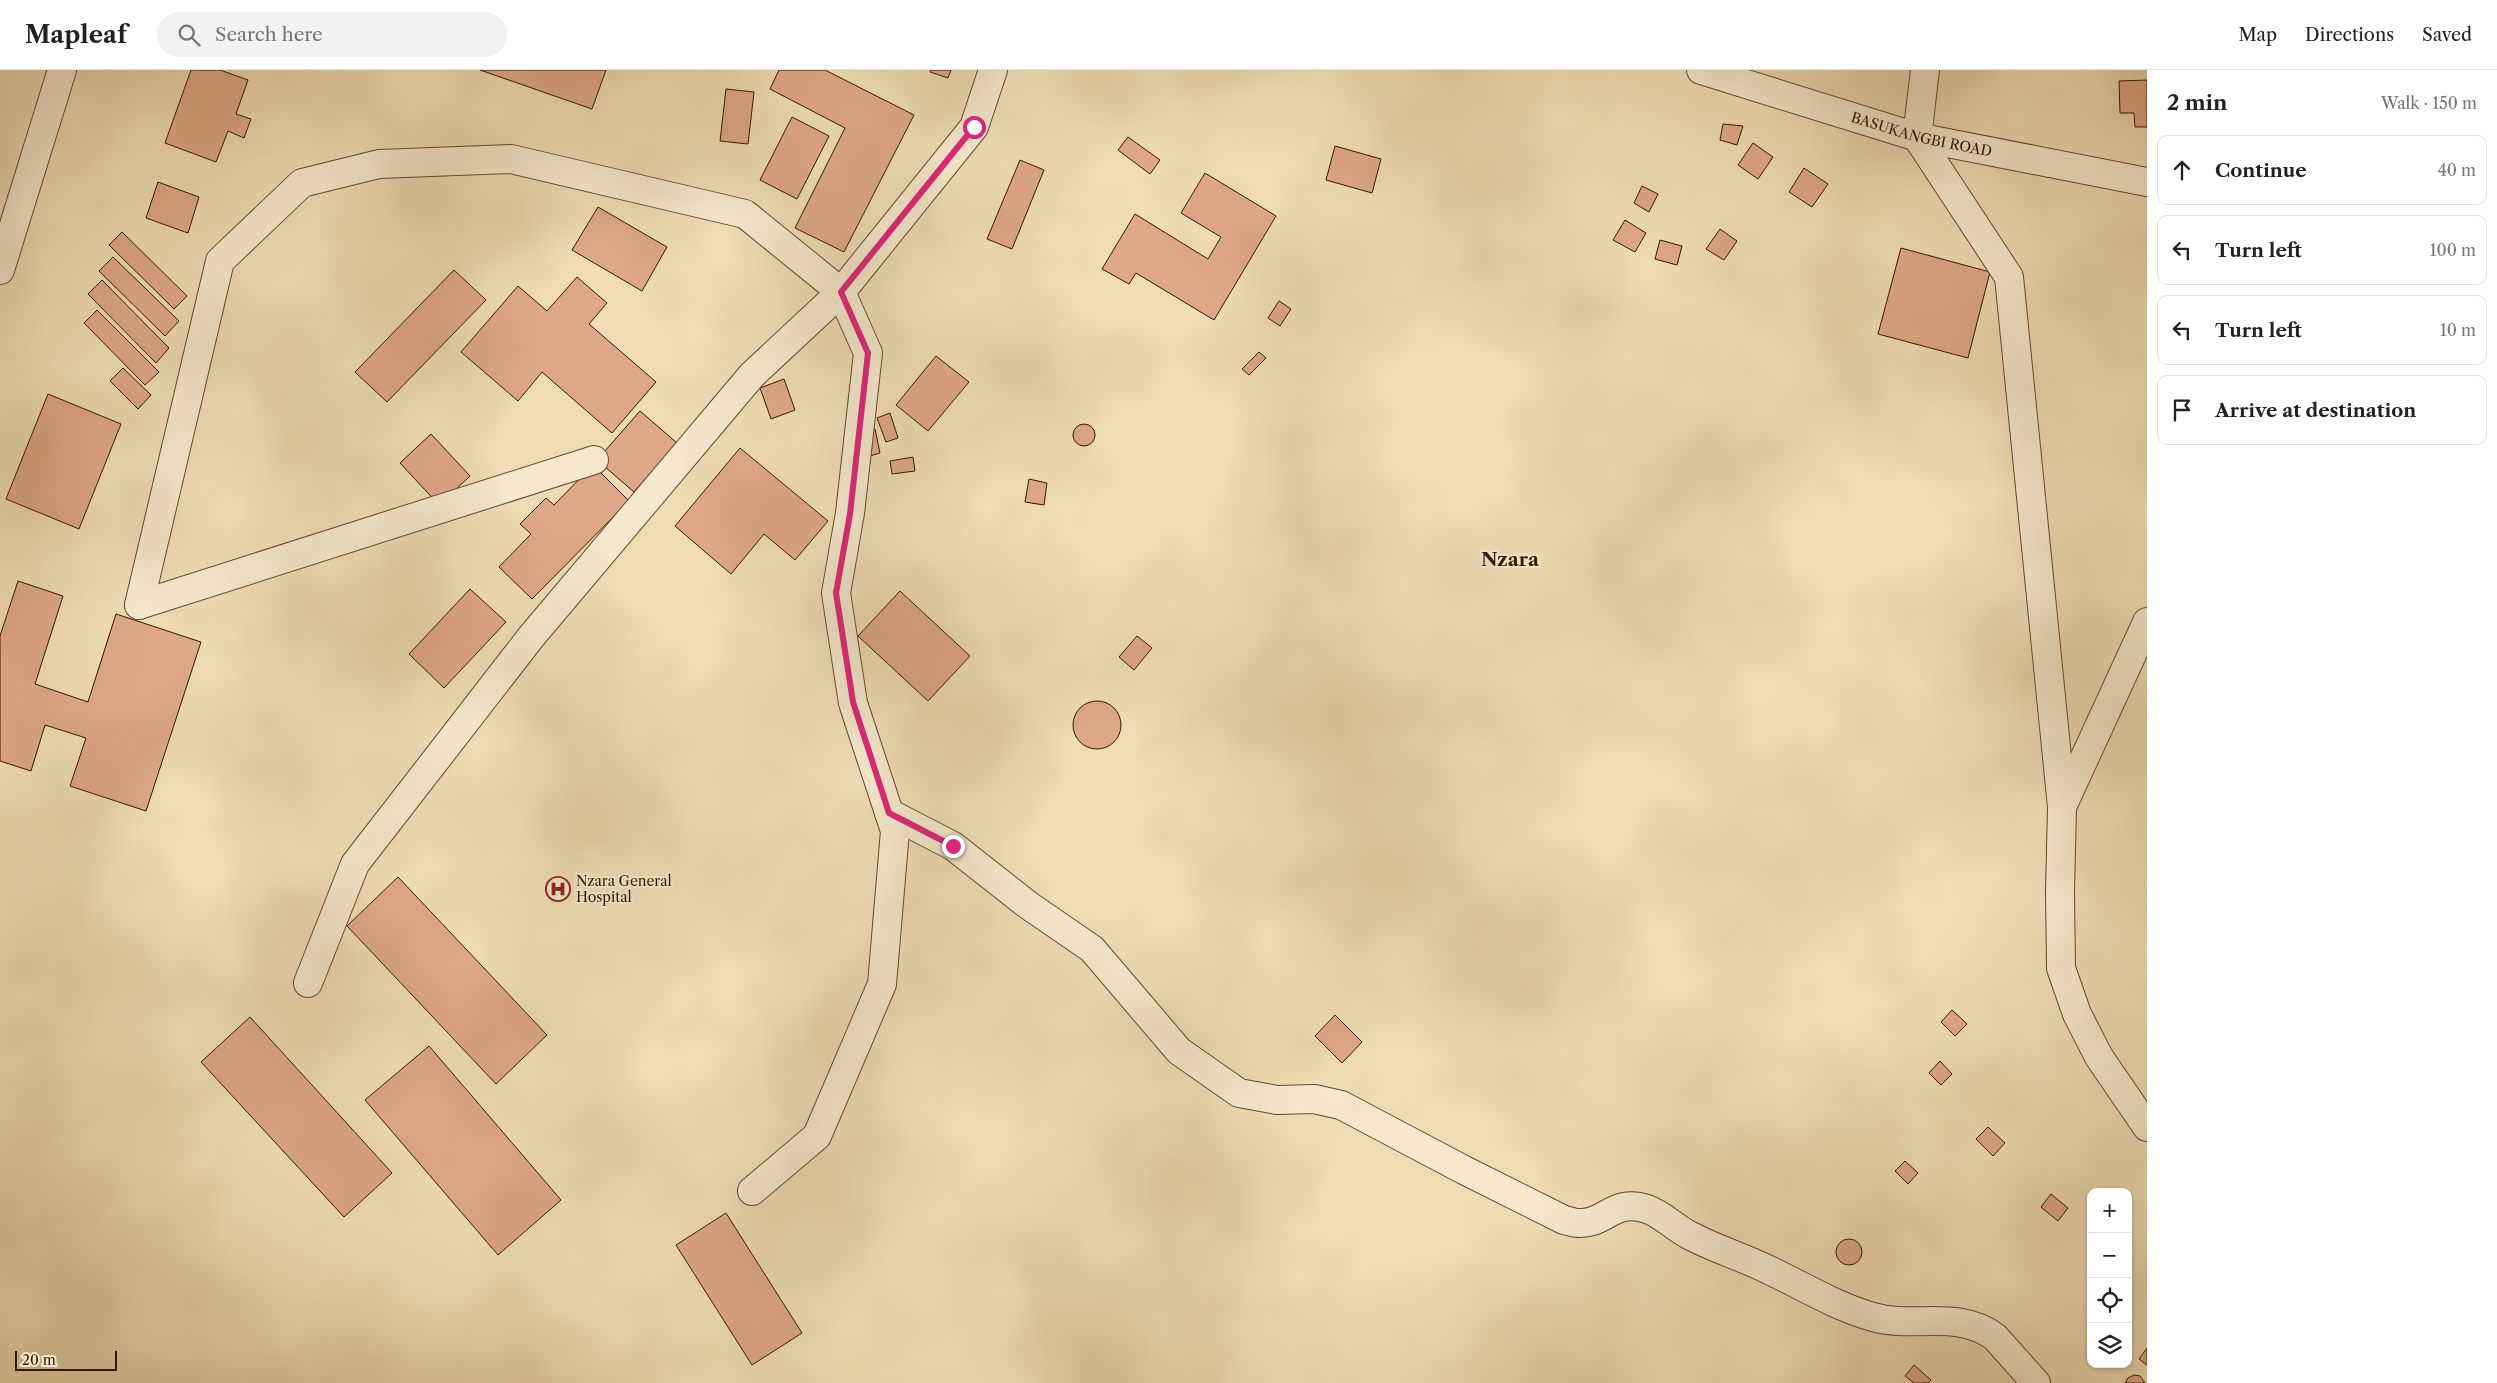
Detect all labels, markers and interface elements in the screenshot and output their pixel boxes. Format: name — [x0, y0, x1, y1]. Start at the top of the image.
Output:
search box — [157, 12, 507, 57]
text: Mapleaf — [25, 20, 127, 49]
icon: search — [175, 21, 203, 49]
text: Search here — [215, 23, 323, 46]
text: Map — [2238, 24, 2277, 46]
text: Directions — [2305, 24, 2394, 46]
text: Saved — [2422, 24, 2472, 46]
text: 2 min — [2167, 90, 2227, 115]
text: Walk · 150 m — [2381, 93, 2477, 113]
street label: BASUKANGBI ROAD — [1849, 108, 1994, 160]
route start — [963, 116, 986, 139]
icon: ahead — [2168, 156, 2196, 184]
text: Continue — [2215, 159, 2307, 182]
text: 40 m — [2437, 160, 2476, 180]
icon: left — [2168, 236, 2196, 264]
text: Turn left — [2215, 239, 2302, 262]
text: 100 m — [2430, 240, 2476, 260]
icon: left — [2168, 316, 2196, 344]
text: Turn left — [2215, 319, 2302, 342]
text: 10 m — [2440, 320, 2476, 340]
icon: arrive — [2168, 396, 2196, 424]
text: Arrive at destination — [2215, 399, 2416, 422]
district label: Nzara — [1481, 548, 1540, 571]
route end — [942, 835, 965, 858]
place label: Nzara General Hospital — [576, 872, 672, 906]
hospital icon: Nzara General Hospital — [545, 876, 571, 902]
map controls — [2087, 1188, 2132, 1368]
button: + — [2087, 1188, 2132, 1233]
button: − — [2087, 1233, 2132, 1278]
button: locate — [2087, 1278, 2132, 1323]
button: layers — [2087, 1323, 2132, 1368]
scale bar — [15, 1348, 118, 1371]
text: 20 m — [22, 1351, 56, 1369]

